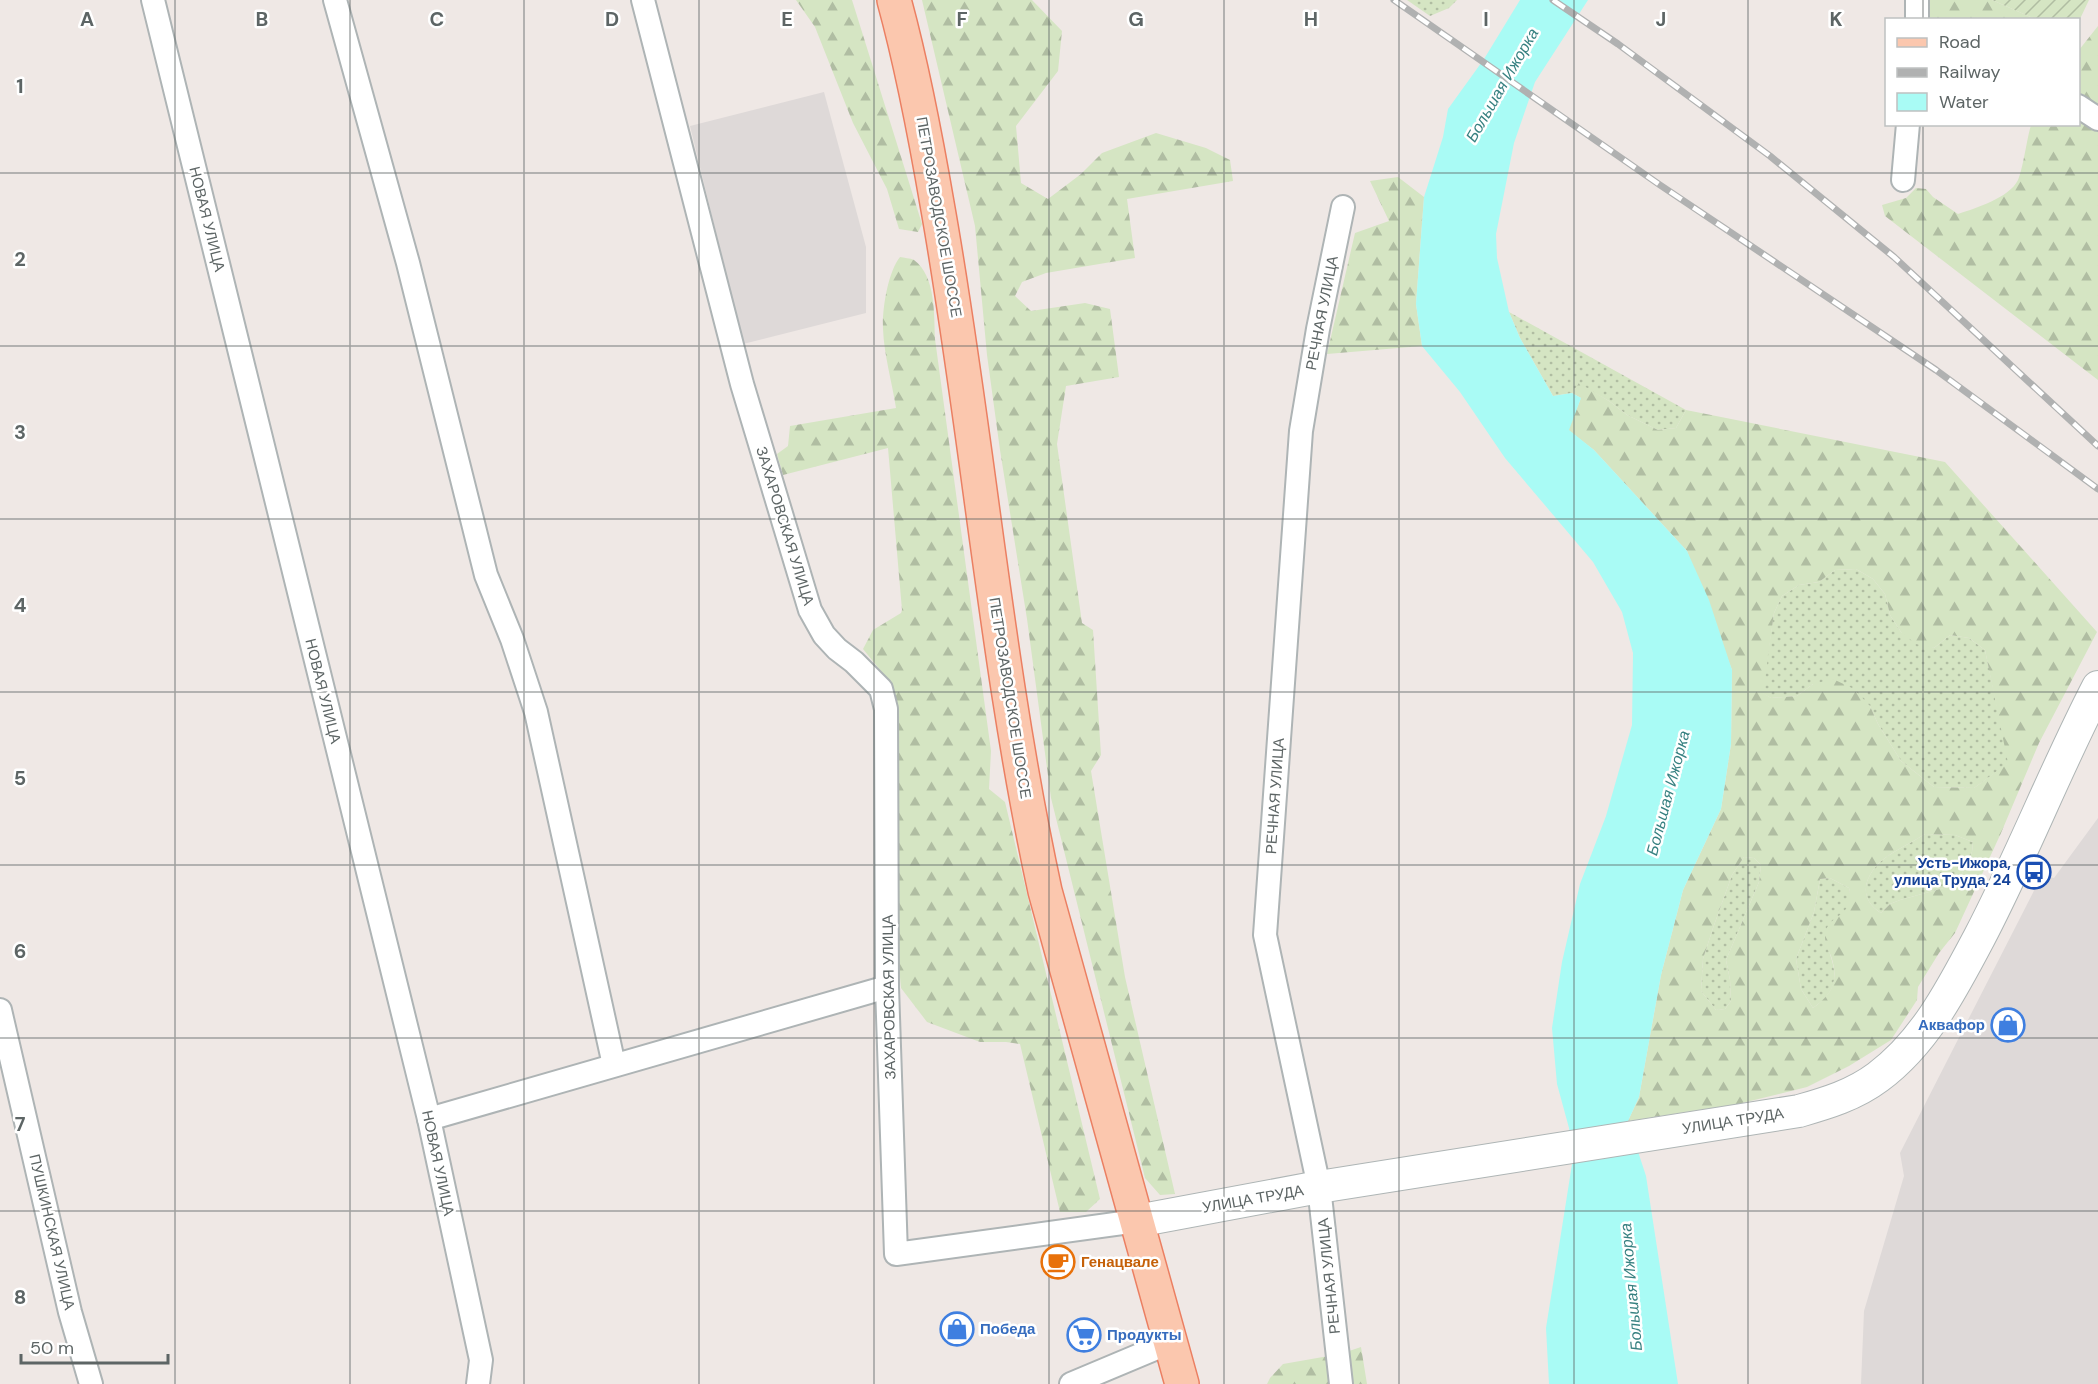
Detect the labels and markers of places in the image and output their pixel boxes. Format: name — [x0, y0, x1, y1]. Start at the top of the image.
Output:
place label: Усть-Ижора, улица Труда, 24 — [1894, 853, 2011, 890]
bus stop icon: Усть-Ижора, улица Труда, 24 — [2016, 854, 2052, 890]
shop icon: Аквафор — [1990, 1007, 2026, 1043]
place label: Аквафор — [1918, 1015, 1985, 1035]
cafe icon: Генацвале — [1040, 1244, 1076, 1280]
place label: Генацвале — [1081, 1252, 1159, 1272]
shop icon: Победа — [939, 1311, 975, 1347]
supermarket icon: Продукты — [1066, 1317, 1102, 1353]
place label: Победа — [980, 1319, 1036, 1339]
place label: Продукты — [1107, 1325, 1182, 1345]

